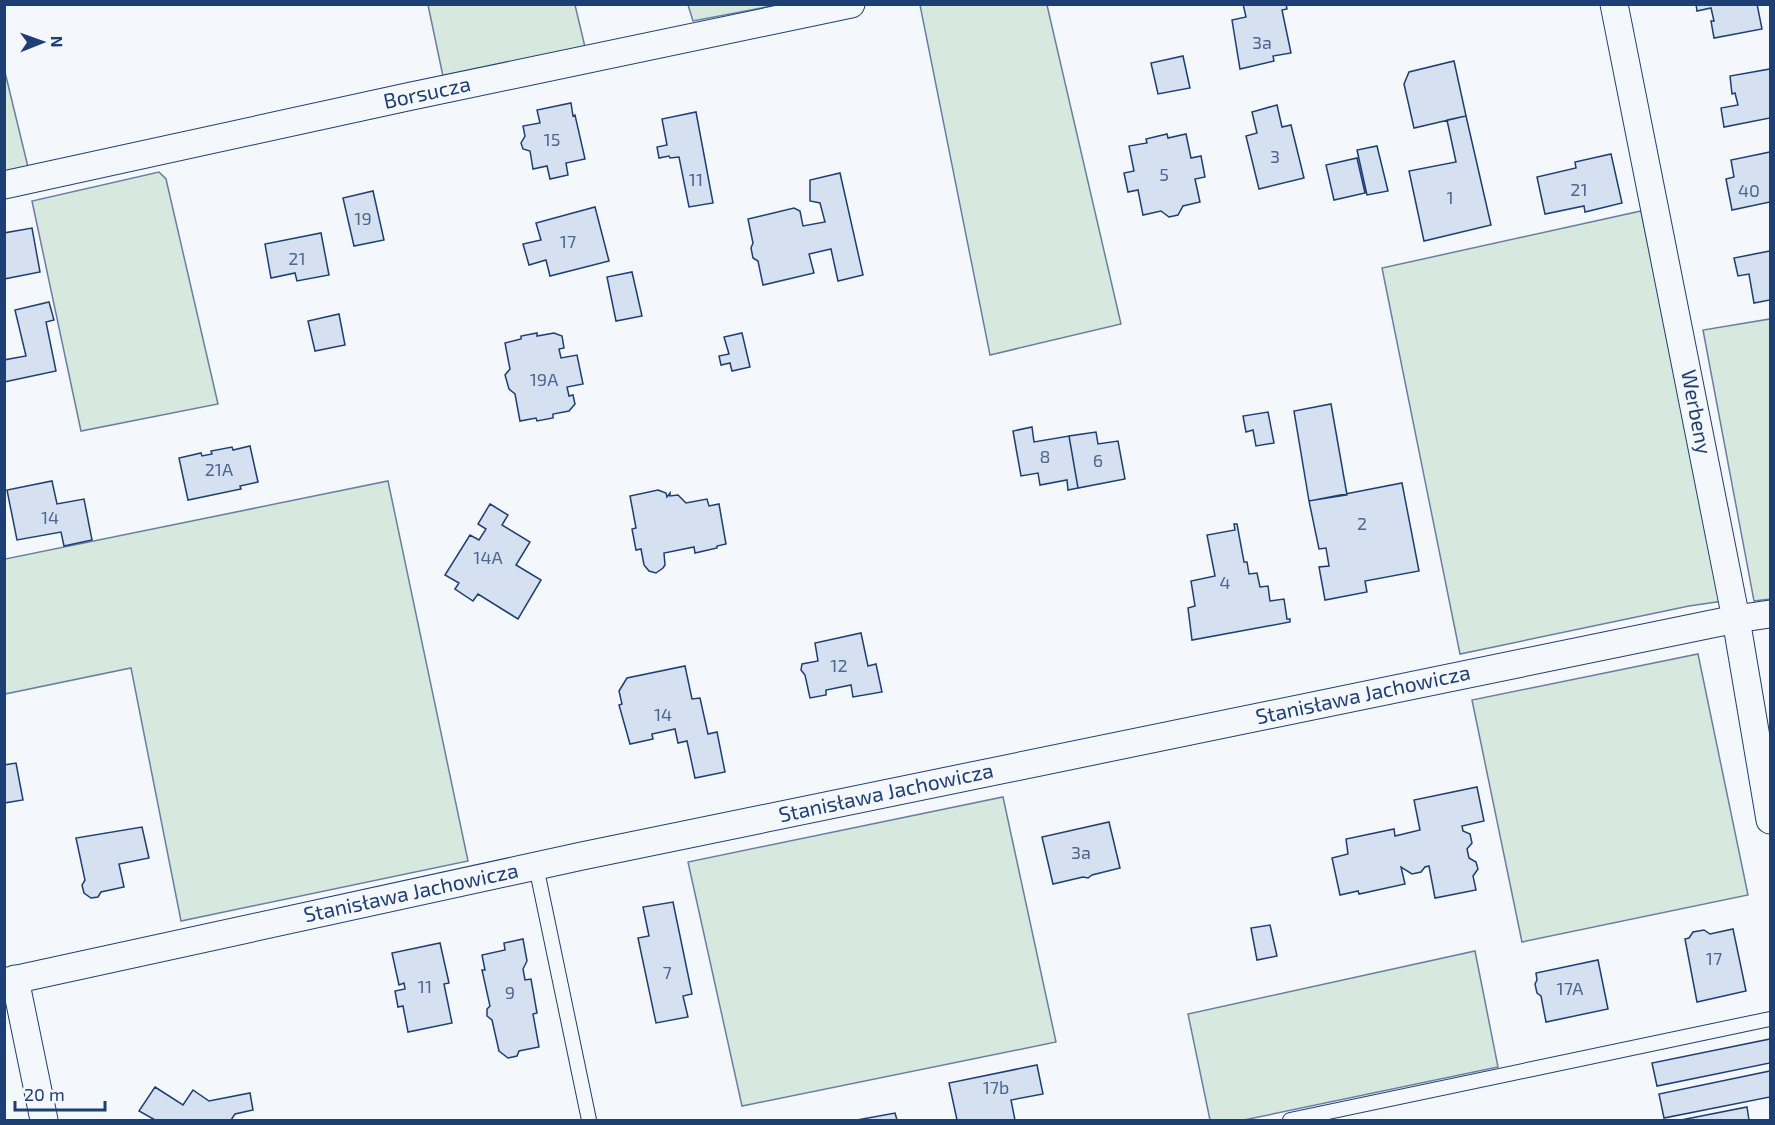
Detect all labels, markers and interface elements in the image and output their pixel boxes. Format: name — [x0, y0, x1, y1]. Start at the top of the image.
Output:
north arrow — [12, 12, 72, 72]
house number: 3a — [1252, 31, 1272, 53]
text: N — [48, 36, 67, 48]
street label: Borsucza — [381, 70, 473, 113]
house number: 15 — [544, 128, 560, 150]
house number: 3 — [1270, 145, 1280, 167]
house number: 5 — [1159, 163, 1169, 185]
house number: 11 — [689, 168, 703, 190]
house number: 21 — [1570, 178, 1588, 200]
house number: 40 — [1738, 179, 1760, 201]
house number: 1 — [1446, 186, 1454, 208]
house number: 19 — [354, 207, 372, 229]
house number: 17 — [560, 230, 576, 252]
house number: 21 — [288, 247, 306, 269]
street label: Werbeny — [1677, 367, 1718, 456]
house number: 19A — [530, 368, 559, 390]
house number: 8 — [1040, 445, 1050, 467]
house number: 6 — [1093, 449, 1103, 471]
house number: 21A — [205, 458, 234, 480]
house number: 14 — [41, 506, 59, 528]
house number: 2 — [1357, 512, 1367, 534]
house number: 14A — [473, 546, 504, 568]
house number: 4 — [1219, 571, 1231, 593]
house number: 12 — [830, 654, 848, 676]
street label: Stanisława Jachowicza — [1253, 659, 1472, 728]
house number: 14 — [654, 703, 672, 725]
street label: Stanisława Jachowicza — [776, 757, 995, 826]
house number: 3a — [1071, 841, 1091, 863]
street label: Stanisława Jachowicza — [301, 857, 520, 926]
house number: 17 — [1706, 947, 1722, 969]
house number: 7 — [662, 961, 672, 983]
house number: 11 — [418, 975, 432, 997]
house number: 17A — [1557, 977, 1584, 999]
house number: 9 — [505, 981, 515, 1003]
scale bar — [15, 1074, 105, 1112]
house number: 17b — [983, 1076, 1009, 1098]
text: 20 m — [24, 1083, 65, 1105]

